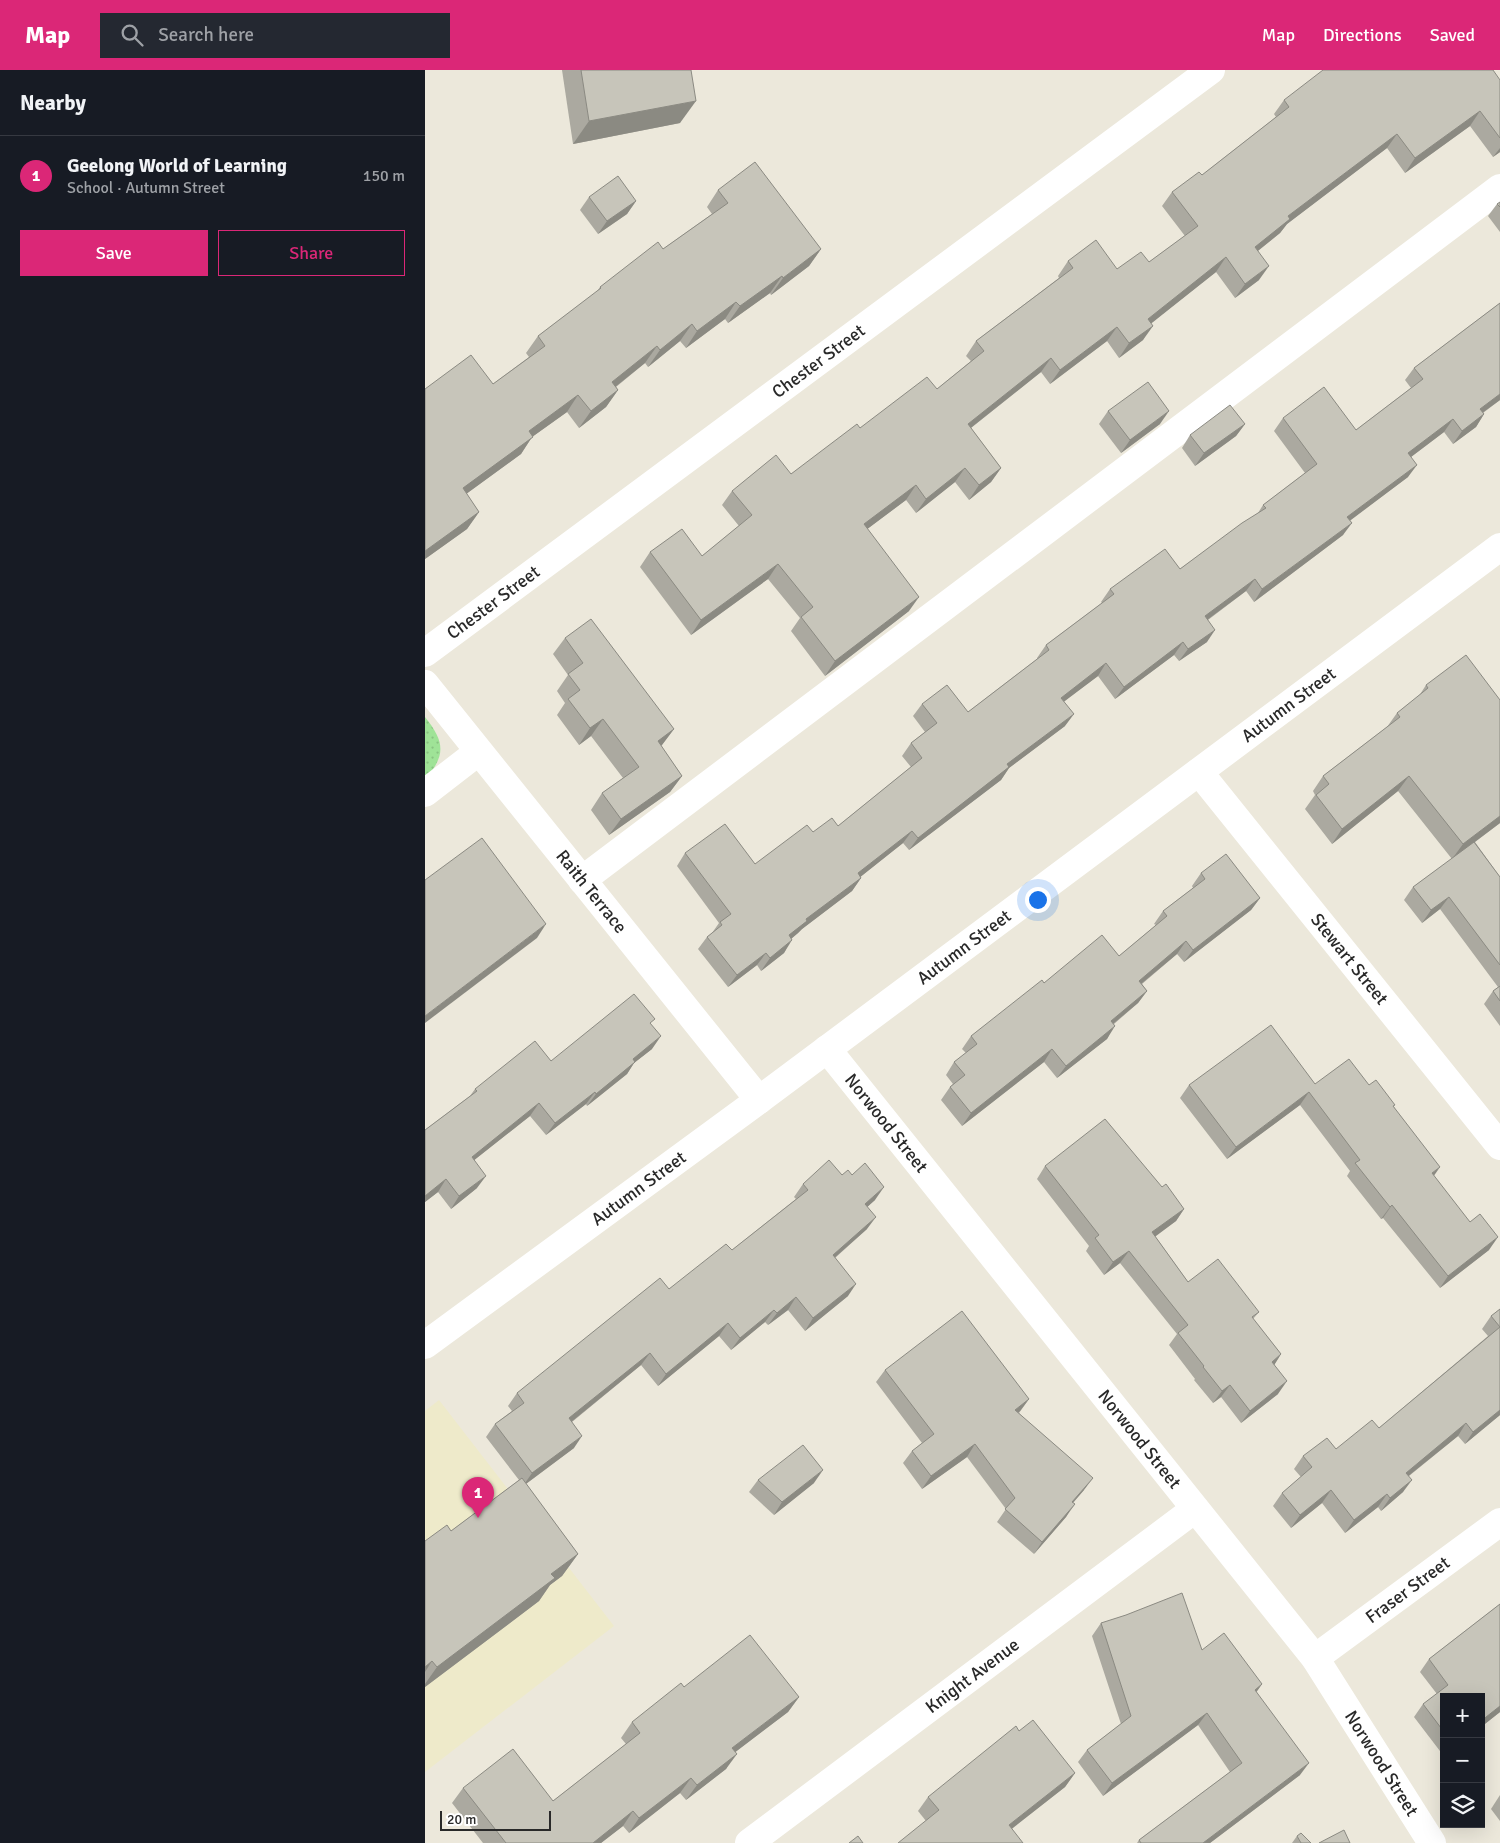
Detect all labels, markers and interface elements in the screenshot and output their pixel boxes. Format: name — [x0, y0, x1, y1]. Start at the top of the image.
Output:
search box — [100, 13, 450, 58]
text: Map — [25, 20, 70, 50]
icon: search — [118, 21, 146, 49]
text: Search here — [158, 23, 254, 47]
text: Map — [1262, 24, 1295, 46]
text: Directions — [1323, 24, 1402, 46]
text: Saved — [1430, 24, 1475, 46]
text: Nearby — [20, 90, 86, 116]
text: Geelong World of Learning — [67, 154, 287, 178]
text: 1 — [32, 166, 40, 186]
text: 150 m — [363, 166, 405, 186]
text: School · Autumn Street — [67, 178, 225, 198]
button: Save — [20, 230, 208, 276]
button: Share — [218, 230, 405, 276]
street label: Chester Street — [768, 319, 869, 403]
street label: Chester Street — [442, 561, 544, 644]
street label: Autumn Street — [1237, 662, 1340, 747]
street label: Raith Terrace — [551, 845, 632, 938]
your location — [1025, 887, 1051, 913]
street label: Autumn Street — [913, 905, 1015, 989]
street label: Stewart Street — [1306, 909, 1393, 1009]
street label: Norwood Street — [840, 1069, 933, 1177]
street label: Autumn Street — [587, 1146, 690, 1230]
street label: Norwood Street — [1093, 1385, 1186, 1493]
pin: 1 — [462, 1477, 494, 1518]
street label: Fraser Street — [1361, 1552, 1454, 1628]
street label: Knight Avenue — [921, 1634, 1024, 1718]
map controls — [1440, 1693, 1485, 1828]
button: + — [1440, 1693, 1485, 1738]
street label: Norwood Street — [1340, 1706, 1423, 1820]
button: − — [1440, 1738, 1485, 1783]
button: layers — [1440, 1783, 1485, 1828]
scale bar — [440, 1808, 551, 1831]
text: 20 m — [447, 1811, 476, 1828]

